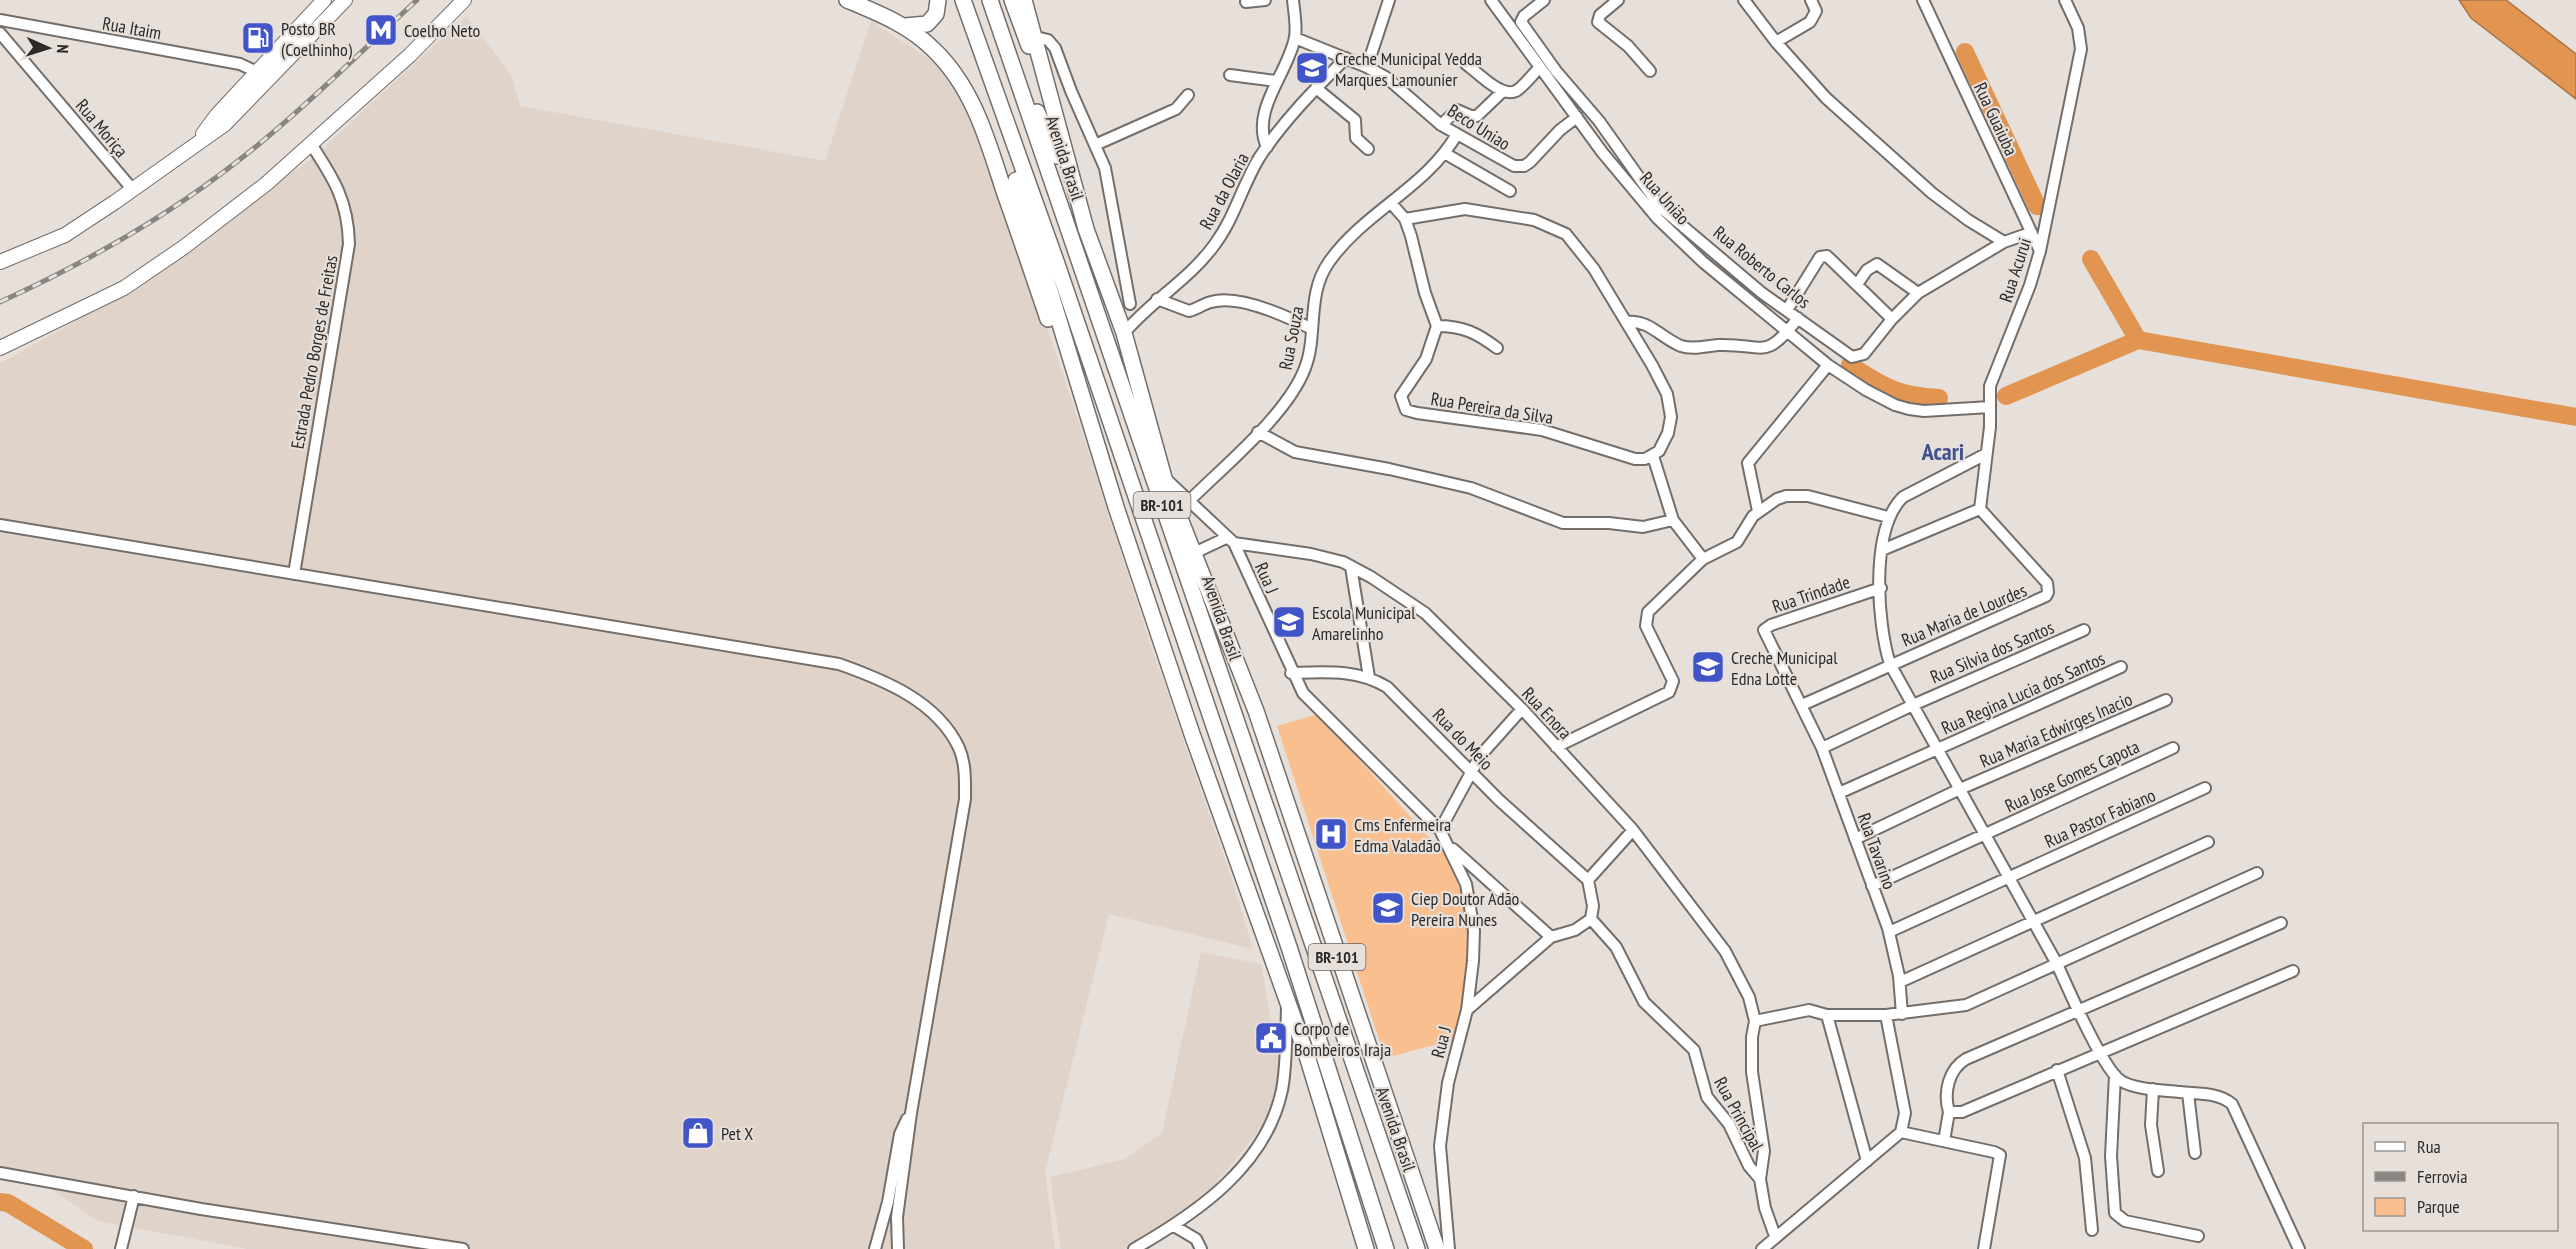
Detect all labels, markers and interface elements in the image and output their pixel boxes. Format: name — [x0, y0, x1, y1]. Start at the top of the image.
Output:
street label: Rua Itaim — [101, 12, 163, 44]
metro station icon: Coelho Neto — [363, 12, 399, 48]
place label: Posto BR (Coelhinho) — [281, 17, 353, 61]
north arrow — [18, 18, 78, 78]
place label: Coelho Neto — [404, 19, 481, 42]
fuel station icon: Posto BR (Coelhinho) — [240, 20, 276, 56]
text: N — [53, 44, 73, 54]
place label: Creche Municipal Yedda Marques Lamounier — [1335, 47, 1482, 91]
school or university icon: Creche Municipal Yedda Marques Lamounier — [1294, 50, 1330, 86]
street label: Rua Guaiuba — [1969, 79, 2023, 159]
street label: Rua Moriça — [71, 94, 133, 162]
street label: Beco Uniao — [1443, 99, 1515, 155]
street label: Avenida Brasil — [1040, 113, 1090, 204]
street label: Rua da Olaria — [1194, 149, 1254, 233]
street label: Rua União — [1635, 167, 1695, 230]
street label: Rua Roberto Carlos — [1709, 221, 1815, 313]
street label: Rua Acurui — [1994, 235, 2036, 305]
street label: Estrada Pedro Borges de Freitas — [286, 253, 342, 451]
street label: Rua Souza — [1274, 304, 1308, 372]
street label: Rua Pereira da Silva — [1429, 387, 1555, 429]
district label: Acari — [1921, 436, 1964, 467]
road number: BR-101 — [1134, 492, 1190, 518]
street label: Rua J — [1250, 559, 1284, 597]
street label: Rua Trindade — [1769, 570, 1853, 618]
street label: Avenida Brasil — [1197, 573, 1247, 664]
street label: Rua Maria de Lourdes — [1898, 578, 2030, 652]
place label: Escola Municipal Amarelinho — [1312, 601, 1416, 645]
school or university icon: Escola Municipal Amarelinho — [1271, 604, 1307, 640]
street label: Rua Silvia dos Santos — [1927, 616, 2057, 688]
place label: Creche Municipal Edna Lotte — [1731, 646, 1838, 690]
street label: Rua Regina Lucia dos Santos — [1938, 647, 2108, 739]
school or university icon: Creche Municipal Edna Lotte — [1690, 649, 1726, 685]
street label: Rua Enora — [1517, 682, 1577, 744]
street label: Rua Maria Edwirges Inacio — [1976, 687, 2136, 773]
street label: Rua do Meio — [1428, 703, 1498, 775]
street label: Rua Jose Gomes Capota — [2001, 735, 2143, 817]
street label: Rua Pastor Fabiano — [2041, 783, 2159, 853]
street label: Rua Tavarino — [1853, 810, 1901, 892]
place label: Cms Enfermeira Edma Valadão — [1354, 813, 1451, 857]
hospital icon: Cms Enfermeira Edma Valadão — [1313, 816, 1349, 852]
place label: Ciep Doutor Adão Pereira Nunes — [1411, 887, 1520, 931]
school or university icon: Ciep Doutor Adão Pereira Nunes — [1370, 890, 1406, 926]
road number: BR-101 — [1308, 944, 1366, 970]
place label: Corpo de Bombeiros Iraja — [1294, 1017, 1391, 1061]
public building icon: Corpo de Bombeiros Iraja — [1253, 1020, 1289, 1056]
street label: Rua J — [1426, 1024, 1456, 1060]
street label: Rua Principal — [1709, 1073, 1769, 1156]
street label: Avenida Brasil — [1371, 1084, 1421, 1175]
shop icon: Pet X — [680, 1115, 716, 1151]
place label: Pet X — [721, 1122, 753, 1145]
legend — [2363, 1123, 2558, 1231]
text: Rua — [2417, 1135, 2441, 1158]
text: Ferrovia — [2417, 1165, 2467, 1188]
text: Parque — [2417, 1195, 2460, 1218]

